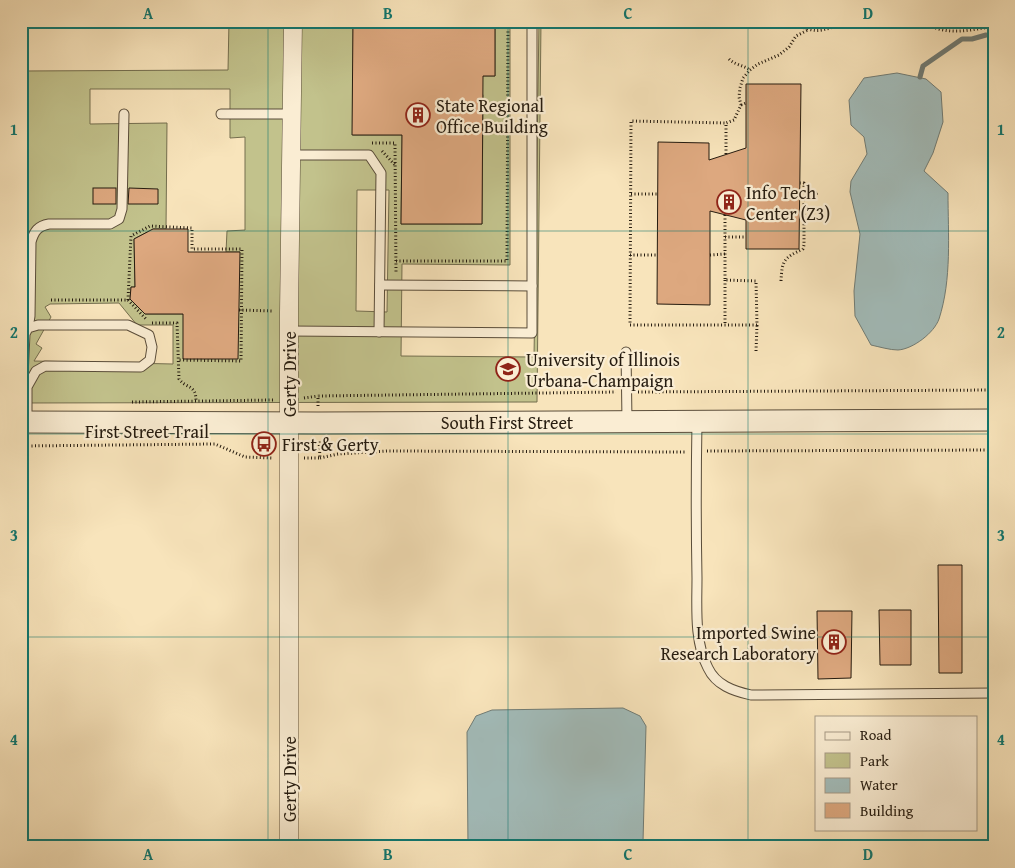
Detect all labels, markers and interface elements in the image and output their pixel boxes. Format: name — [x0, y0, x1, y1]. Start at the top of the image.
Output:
text: A — [143, 1, 154, 25]
text: B — [383, 1, 393, 25]
text: C — [623, 1, 633, 25]
text: D — [863, 1, 873, 25]
place label: State Regional Office Building — [436, 92, 548, 140]
building icon: State Regional Office Building — [405, 102, 431, 128]
text: 1 — [10, 117, 18, 141]
text: 1 — [997, 117, 1005, 141]
place label: Info Tech Center (Z3) — [746, 179, 830, 227]
building icon: Info Tech Center (Z3) — [716, 189, 742, 215]
text: 2 — [10, 320, 18, 344]
text: 2 — [997, 320, 1005, 344]
street label: Gerty Drive — [276, 331, 303, 417]
place label: University of Illinois Urbana-Champaign — [526, 346, 680, 394]
school or university icon: University of Illinois Urbana-Champaign — [495, 356, 521, 382]
street label: South First Street — [441, 409, 574, 436]
street label: First Street Trail — [85, 418, 209, 445]
bus stop icon: First & Gerty — [251, 431, 277, 457]
place label: First & Gerty — [282, 431, 379, 458]
text: 3 — [10, 523, 18, 547]
text: 3 — [997, 523, 1005, 547]
place label: Imported Swine Research Laboratory — [661, 619, 816, 667]
building icon: Imported Swine Research Laboratory — [821, 629, 847, 655]
legend — [815, 716, 978, 830]
text: Road — [860, 724, 891, 745]
text: 4 — [10, 727, 18, 751]
text: 4 — [997, 727, 1005, 751]
street label: Gerty Drive — [276, 736, 303, 822]
text: Park — [860, 750, 889, 771]
text: Water — [860, 774, 898, 795]
text: Building — [860, 800, 914, 821]
text: A — [143, 842, 154, 866]
text: B — [383, 842, 393, 866]
text: C — [623, 842, 633, 866]
text: D — [863, 842, 873, 866]

